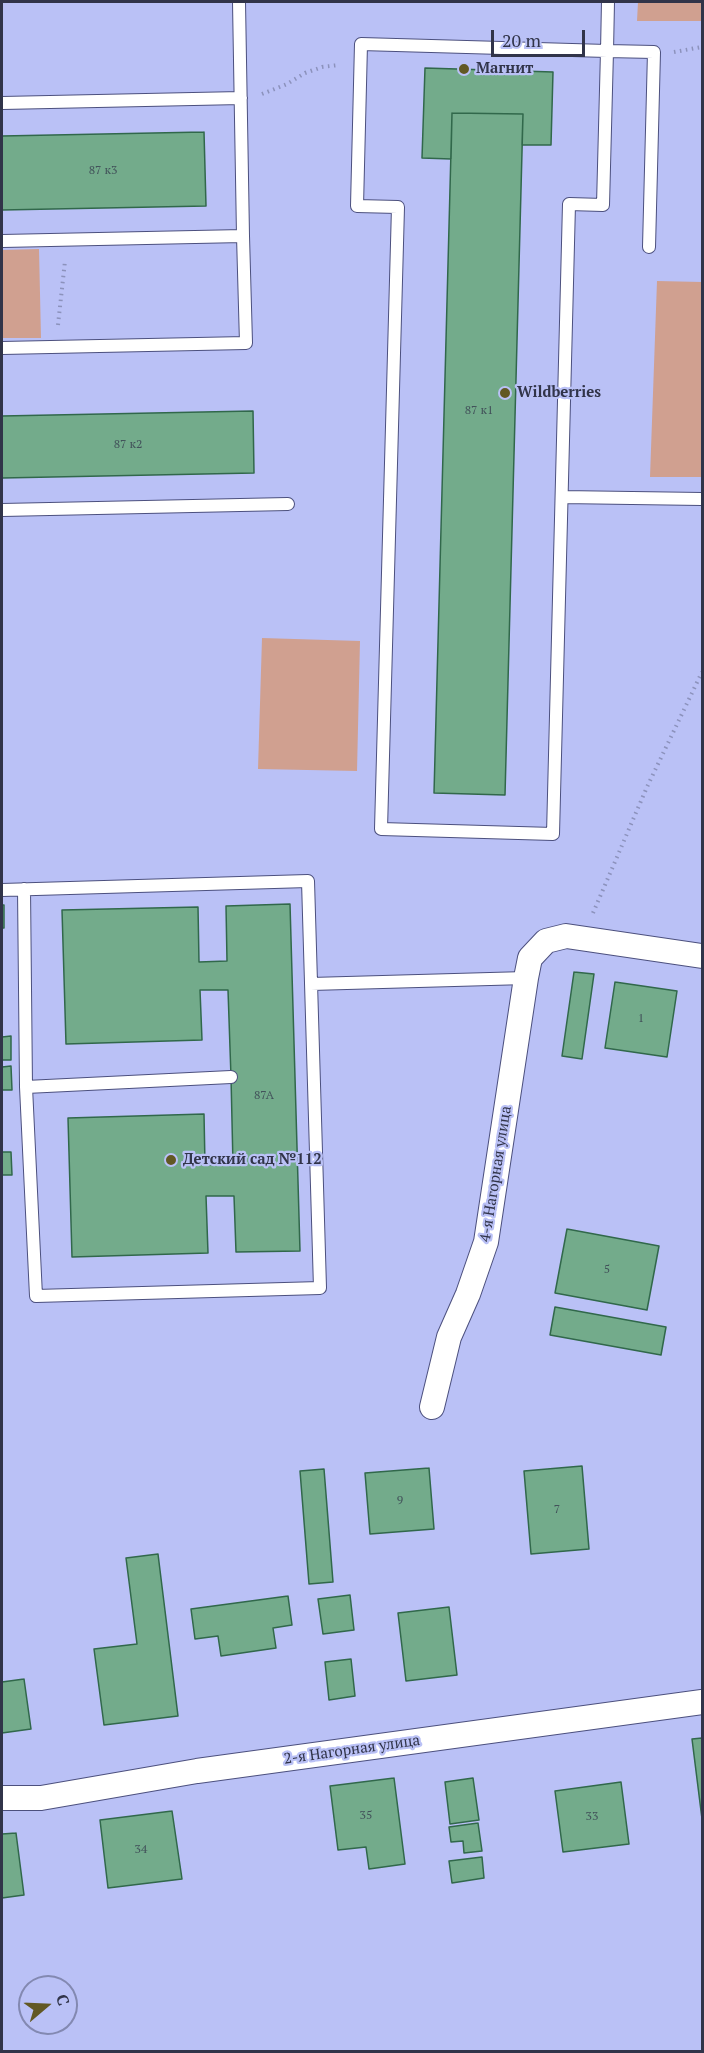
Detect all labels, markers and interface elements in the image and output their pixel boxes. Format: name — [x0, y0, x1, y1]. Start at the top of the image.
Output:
scale bar — [494, 18, 588, 56]
text: 20 m — [502, 28, 541, 52]
place label: Магнит — [476, 60, 533, 78]
marker: Магнит — [457, 62, 471, 76]
house number: 87 к3 — [89, 164, 117, 178]
place label: Wildberries — [517, 384, 601, 402]
marker: Wildberries — [498, 386, 512, 400]
house number: 87 к1 — [465, 404, 493, 418]
house number: 87 к2 — [114, 438, 142, 452]
house number: 1 — [638, 1012, 644, 1026]
house number: 87А — [254, 1089, 274, 1103]
street label: 4-я Нагорная улица — [476, 1105, 516, 1243]
place label: Детский сад №112 — [183, 1151, 322, 1169]
marker: Детский сад №112 — [164, 1153, 178, 1167]
house number: 5 — [604, 1263, 610, 1277]
house number: 9 — [397, 1494, 403, 1508]
house number: 7 — [554, 1503, 560, 1517]
street label: 2-я Нагорная улица — [283, 1732, 421, 1768]
house number: 35 — [360, 1809, 372, 1823]
house number: 33 — [586, 1810, 598, 1824]
house number: 34 — [135, 1843, 147, 1857]
north arrow — [18, 1975, 78, 2035]
text: С — [51, 1991, 75, 2008]

